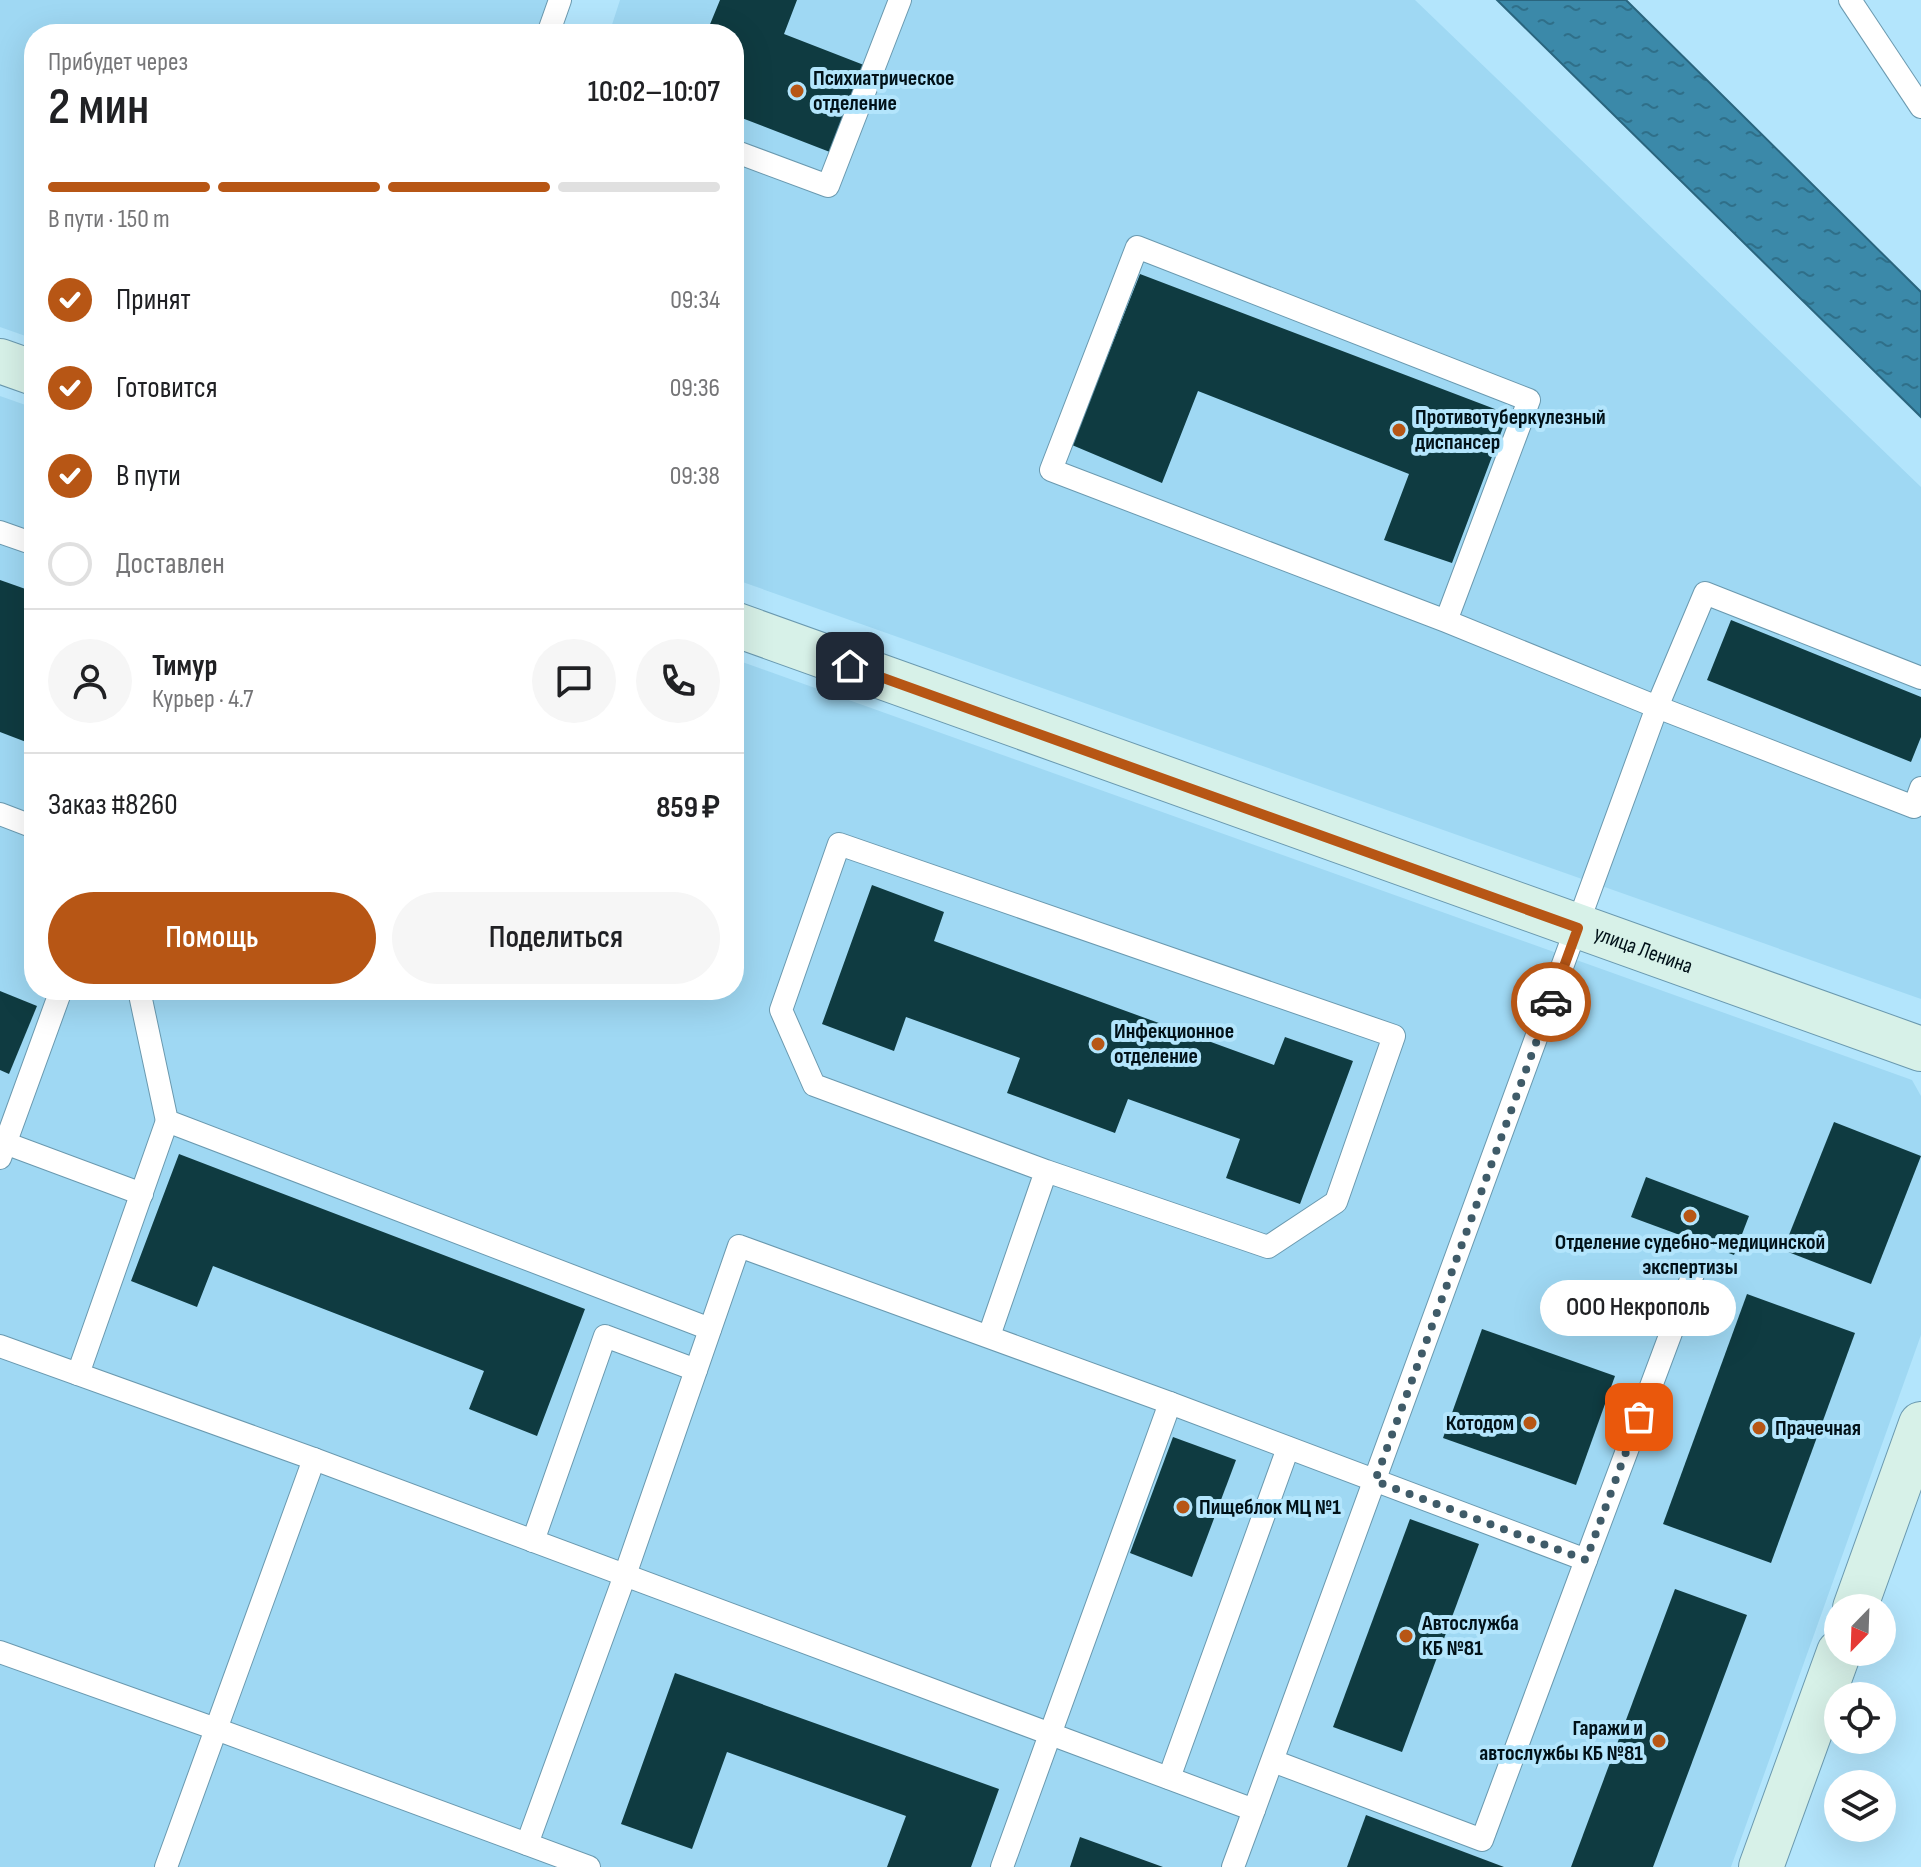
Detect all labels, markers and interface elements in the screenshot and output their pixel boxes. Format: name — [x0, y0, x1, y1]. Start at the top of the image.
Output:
text: Прибудет через — [48, 47, 188, 78]
place label: Психиатрическое отделение — [813, 65, 954, 117]
text: 10:02–10:07 — [588, 74, 720, 110]
text: 2 мин — [48, 76, 149, 139]
marker: Психиатрическое отделение — [788, 82, 806, 100]
text: В пути · 150 m — [48, 204, 170, 235]
icon: check — [48, 278, 92, 322]
text: Принят — [116, 282, 191, 318]
text: 09:34 — [670, 285, 720, 316]
icon: check — [48, 366, 92, 410]
text: Готовится — [116, 370, 217, 406]
text: 09:36 — [670, 373, 720, 404]
place label: Противотуберкулезный диспансер — [1415, 404, 1606, 456]
marker: Противотуберкулезный диспансер — [1390, 421, 1408, 439]
icon: check — [48, 454, 92, 498]
text: В пути — [116, 458, 181, 494]
text: 09:38 — [670, 461, 720, 492]
text: Доставлен — [116, 546, 225, 582]
pin — [816, 632, 884, 700]
button: person — [48, 639, 132, 723]
button: chat — [532, 639, 616, 723]
button: phone — [636, 639, 720, 723]
icon: home — [828, 644, 872, 688]
text: Тимур — [152, 648, 217, 684]
text: Курьер · 4.7 — [152, 684, 254, 715]
text: Заказ #8260 — [48, 787, 178, 823]
text: 859 ₽ — [656, 790, 720, 826]
button: Помощь — [48, 892, 376, 984]
button: Поделиться — [392, 892, 720, 984]
street label: улица Ленина — [1590, 920, 1696, 980]
courier — [1511, 962, 1591, 1042]
icon: car — [1529, 980, 1573, 1024]
place label: Инфекционное отделение — [1114, 1018, 1234, 1070]
marker: Инфекционное отделение — [1089, 1035, 1107, 1053]
marker: Отделение судебно-медицинской экспертизы — [1681, 1207, 1699, 1225]
place label: Отделение судебно-медицинской экспертизы — [1555, 1229, 1825, 1281]
callout: ООО Некрополь — [1541, 1281, 1737, 1337]
text: ООО Некрополь — [1566, 1292, 1710, 1323]
pin — [1605, 1383, 1673, 1451]
icon: bag — [1617, 1395, 1661, 1439]
place label: Котодом — [1446, 1410, 1514, 1437]
marker: Котодом — [1521, 1414, 1539, 1432]
place label: Прачечная — [1775, 1415, 1861, 1442]
marker: Прачечная — [1750, 1419, 1768, 1437]
place label: Пищеблок МЦ №1 — [1199, 1494, 1341, 1521]
marker: Пищеблок МЦ №1 — [1174, 1498, 1192, 1516]
north arrow — [1824, 1594, 1896, 1666]
map controls — [1824, 1594, 1896, 1842]
place label: Автослужба КБ №81 — [1421, 1610, 1519, 1662]
marker: Автослужба КБ №81 — [1397, 1627, 1415, 1645]
button: locate — [1824, 1682, 1896, 1754]
place label: Гаражи и автослужбы КБ №81 — [1479, 1715, 1643, 1767]
marker: Гаражи и автослужбы КБ №81 — [1650, 1732, 1668, 1750]
button: layers — [1824, 1770, 1896, 1842]

